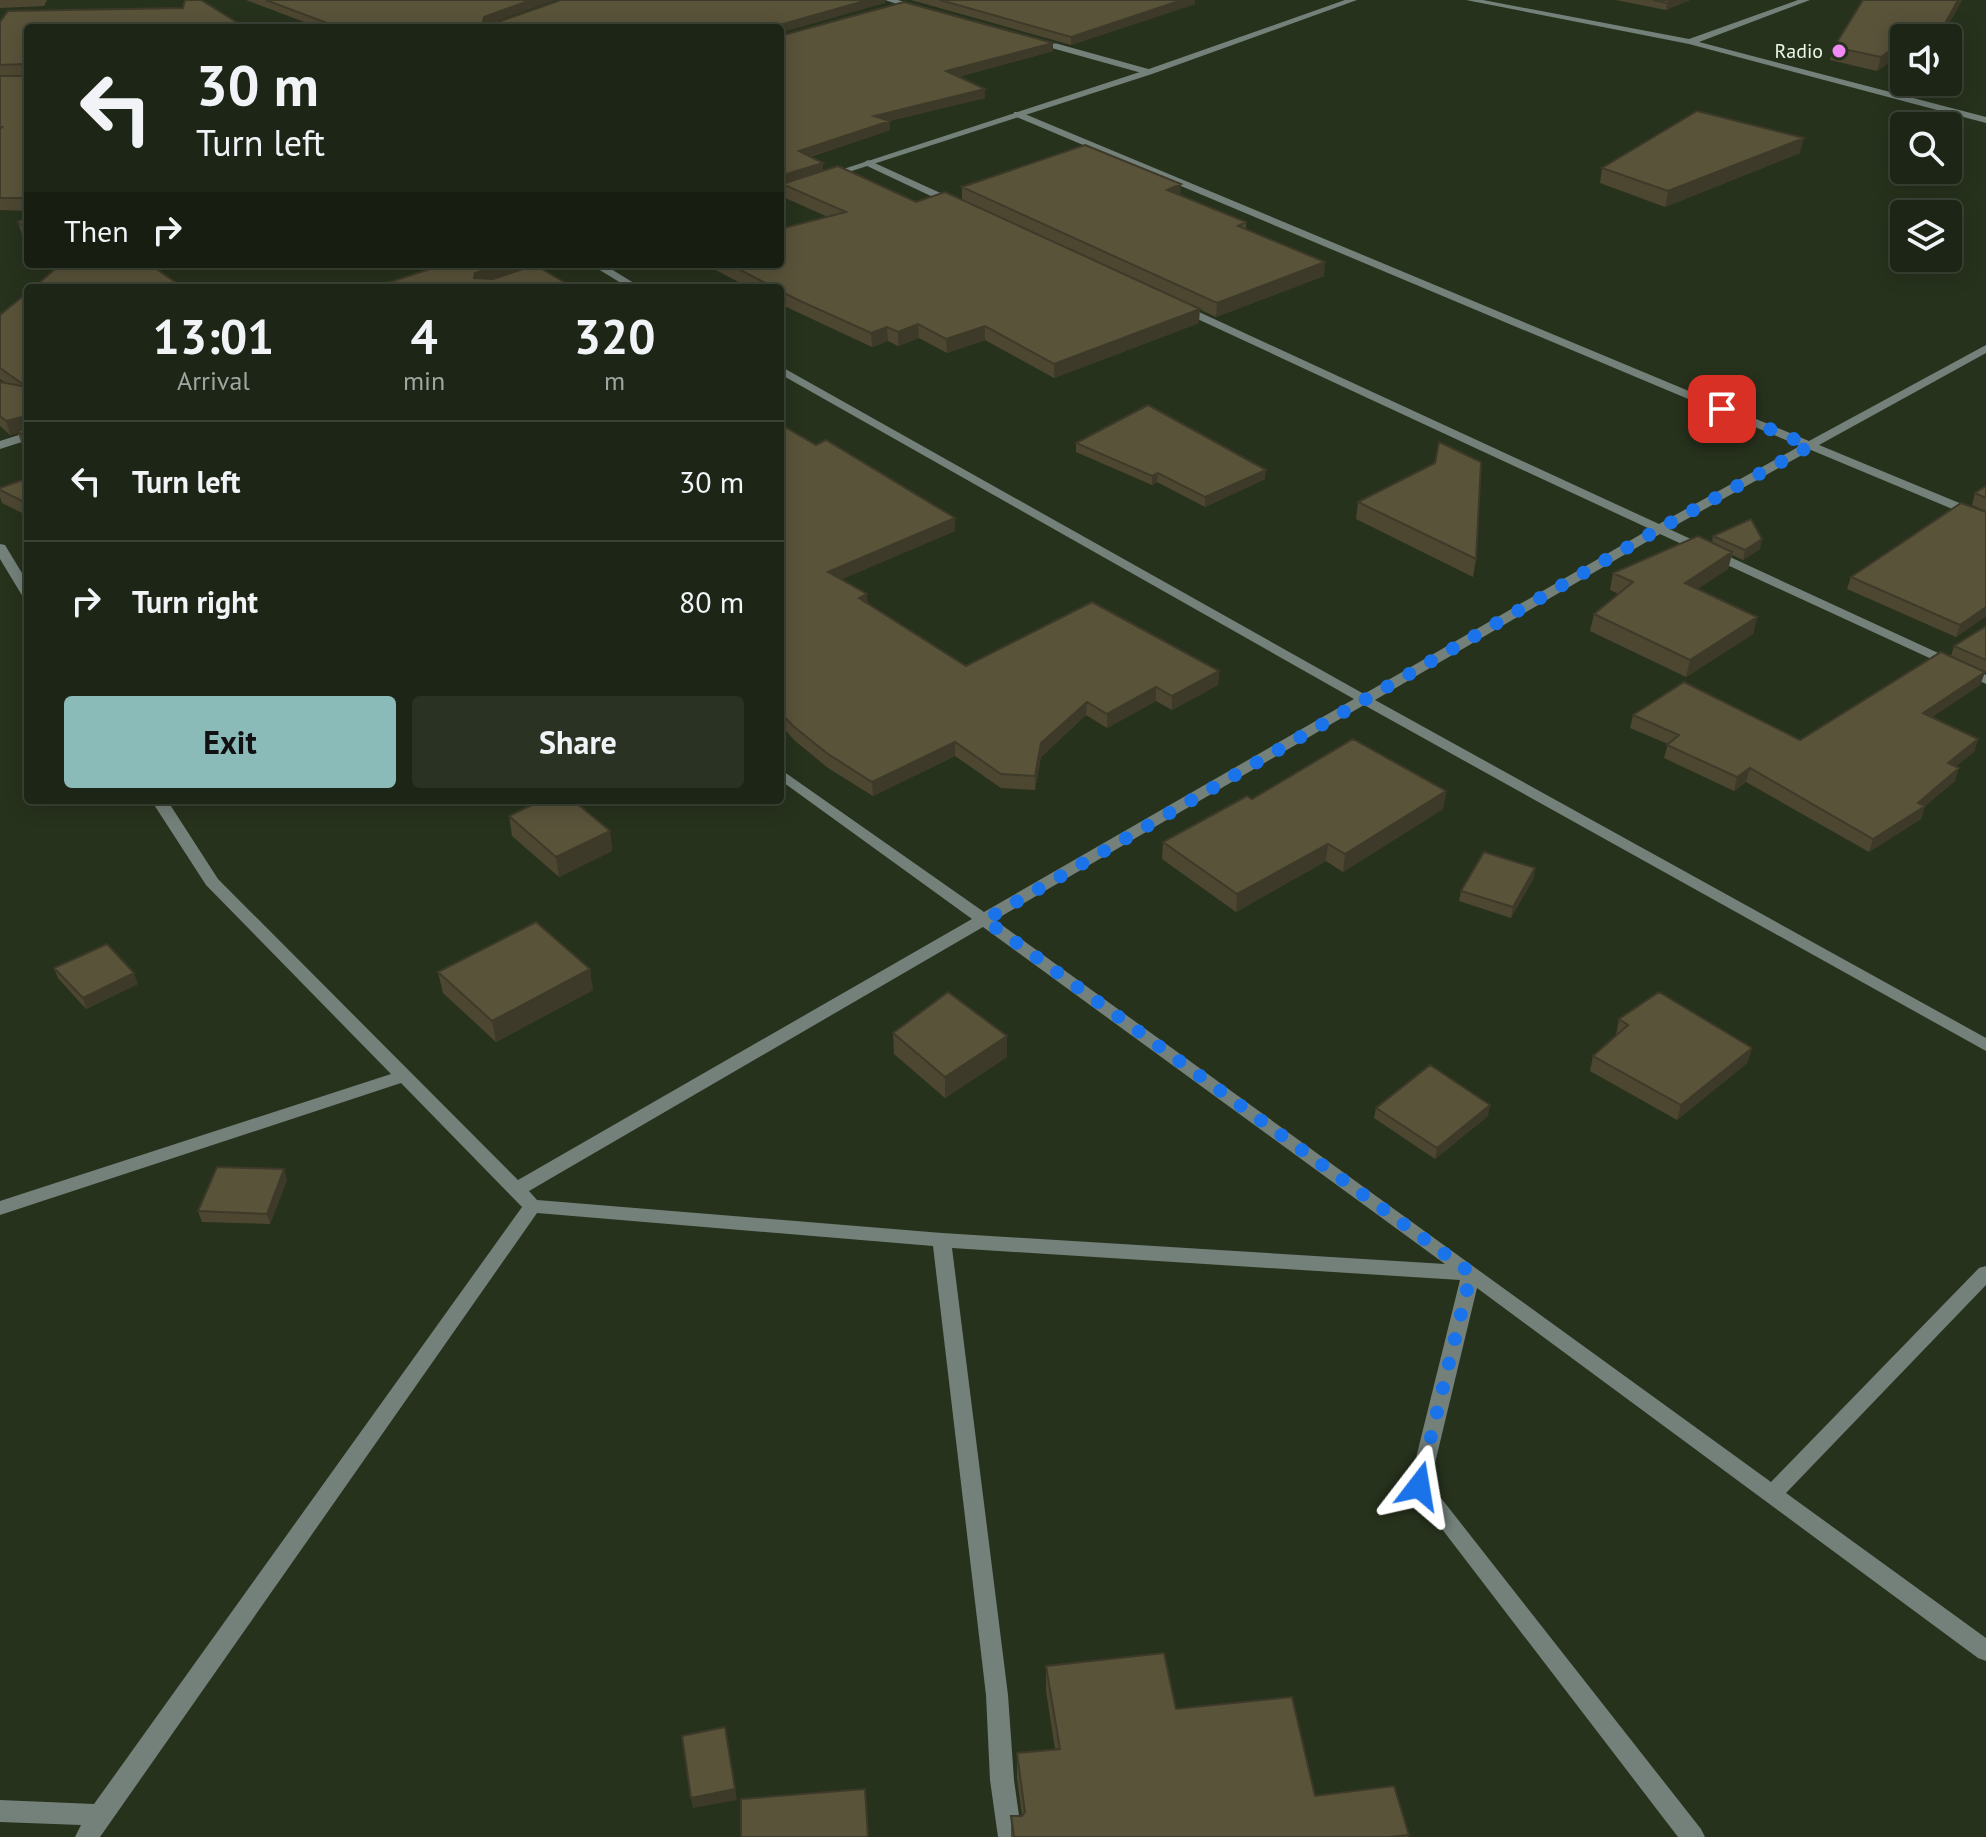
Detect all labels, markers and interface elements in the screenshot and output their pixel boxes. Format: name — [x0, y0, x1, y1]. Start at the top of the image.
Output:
map controls — [1890, 24, 1962, 272]
button: sound — [1890, 24, 1962, 96]
place label: Radio — [1775, 38, 1823, 64]
marker: Radio — [1830, 42, 1848, 60]
text: 30 m — [196, 49, 319, 121]
icon: left — [64, 56, 168, 160]
button: search — [1890, 112, 1962, 184]
text: Turn left — [196, 119, 325, 166]
button: layers — [1890, 200, 1962, 272]
icon: right — [145, 208, 189, 252]
text: Then — [64, 211, 129, 250]
text: 13:01 — [153, 305, 274, 367]
text: 4 — [410, 305, 438, 367]
text: 320 — [574, 305, 655, 367]
text: Arrival — [177, 364, 250, 397]
text: min — [403, 364, 445, 397]
text: m — [604, 364, 625, 397]
pin — [1688, 375, 1756, 443]
icon: arrive — [1700, 387, 1744, 431]
icon: left — [64, 459, 108, 503]
text: Turn left — [132, 462, 240, 501]
text: 30 m — [679, 462, 744, 501]
icon: right — [64, 579, 108, 623]
text: Turn right — [132, 582, 258, 621]
text: 80 m — [679, 582, 744, 621]
button: Exit — [64, 696, 396, 788]
button: Share — [412, 696, 744, 788]
position arrow — [1377, 1444, 1461, 1528]

